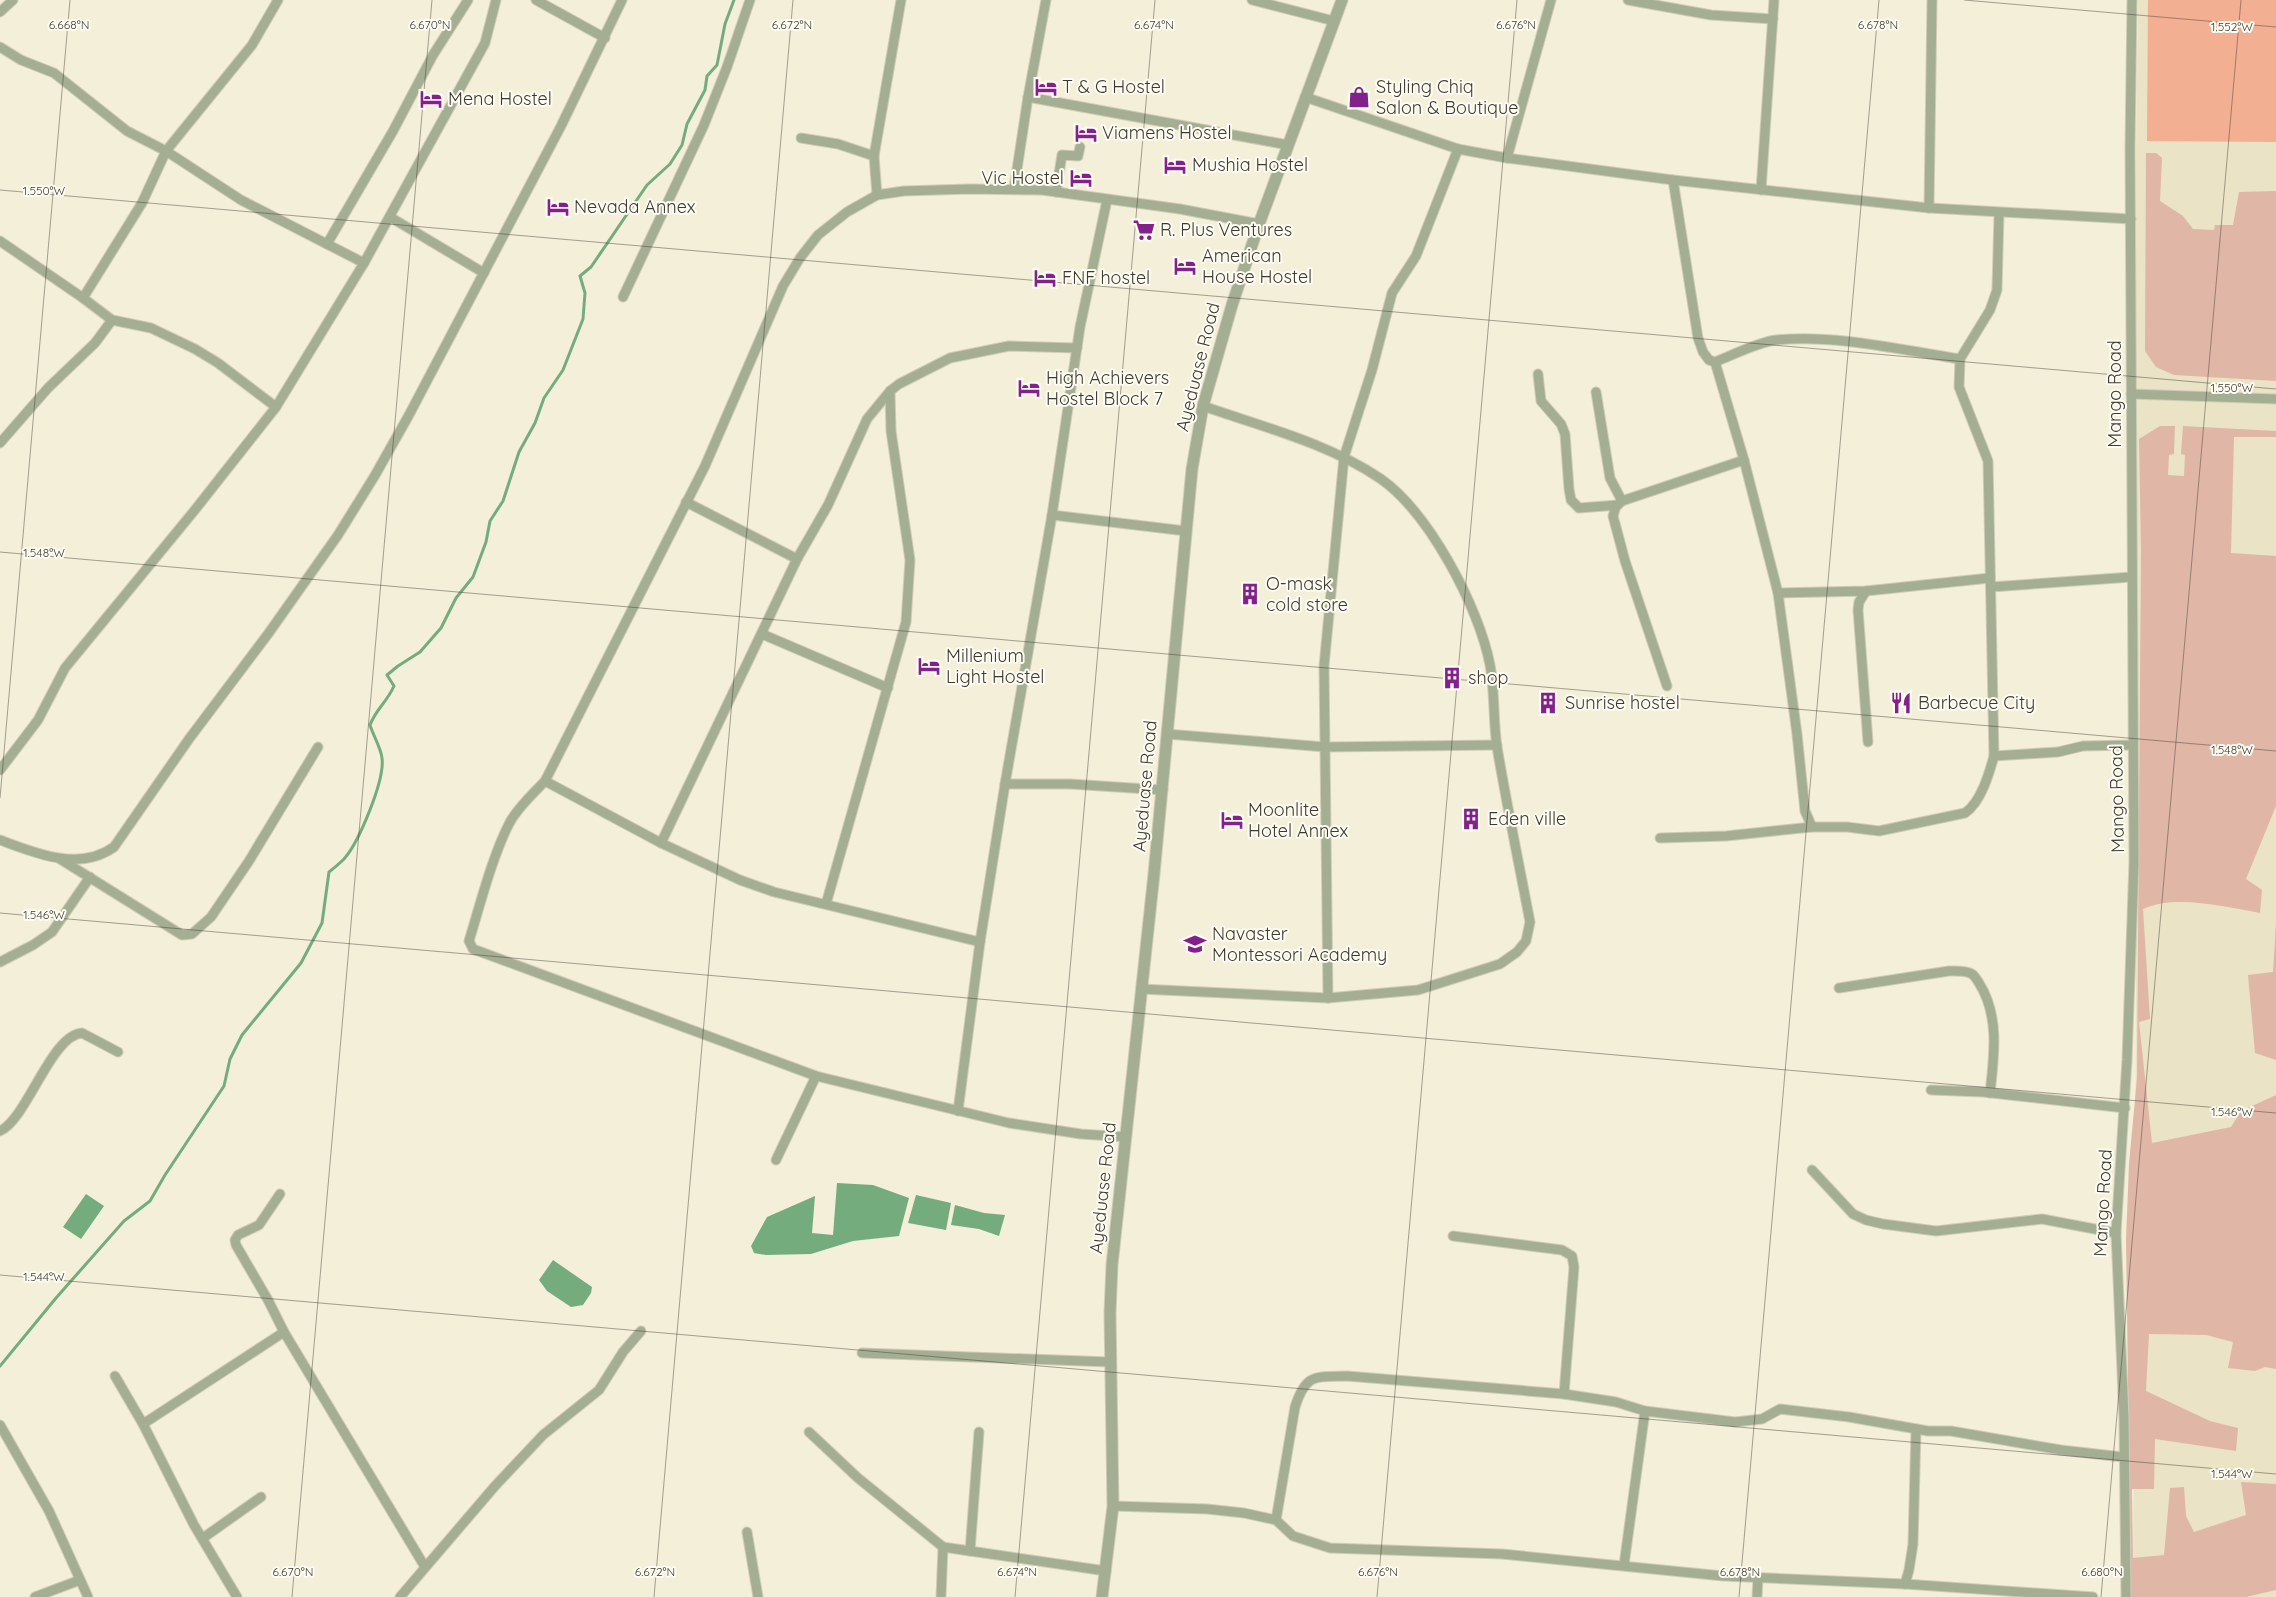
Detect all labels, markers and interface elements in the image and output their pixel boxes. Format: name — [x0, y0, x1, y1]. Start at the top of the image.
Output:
text: 6.668°N — [49, 17, 89, 32]
text: 6.670°N — [409, 17, 451, 32]
text: 6.672°N — [772, 17, 812, 32]
text: 6.674°N — [1134, 17, 1174, 32]
text: 6.676°N — [1496, 17, 1536, 32]
text: 6.678°N — [1858, 17, 1898, 32]
text: 1.552°W — [2211, 19, 2253, 34]
hotel icon: T & G Hostel — [1033, 74, 1059, 100]
place label: T & G Hostel — [1062, 75, 1165, 98]
place label: Styling Chiq Salon & Boutique — [1376, 75, 1518, 119]
shop icon: Styling Chiq Salon & Boutique — [1346, 84, 1372, 110]
hotel icon: Mena Hostel — [418, 86, 444, 112]
place label: Mena Hostel — [448, 87, 552, 110]
hotel icon: Viamens Hostel — [1073, 120, 1099, 146]
place label: Viamens Hostel — [1102, 121, 1232, 144]
hotel icon: Mushia Hostel — [1162, 152, 1188, 178]
place label: Mushia Hostel — [1192, 153, 1308, 176]
hotel icon: Vic Hostel — [1068, 165, 1094, 191]
place label: Vic Hostel — [981, 166, 1064, 189]
text: 1.550°W — [23, 183, 66, 198]
hotel icon: Nevada Annex — [545, 194, 571, 220]
place label: Nevada Annex — [574, 195, 696, 218]
supermarket icon: R. Plus Ventures — [1131, 217, 1157, 243]
place label: R. Plus Ventures — [1160, 218, 1292, 241]
place label: American House Hostel — [1202, 244, 1312, 288]
hotel icon: American House Hostel — [1172, 253, 1198, 279]
hotel icon: FNF hostel — [1032, 265, 1058, 291]
place label: FNF hostel — [1062, 266, 1150, 289]
street label: Ayeduase Road — [1170, 300, 1225, 434]
street label: Mango Road — [2103, 340, 2126, 448]
place label: High Achievers Hostel Block 7 — [1046, 366, 1169, 410]
hotel icon: High Achievers Hostel Block 7 — [1016, 375, 1042, 401]
text: 1.550°W — [2211, 380, 2254, 395]
text: 1.548°W — [23, 545, 65, 560]
place label: O-mask cold store — [1266, 572, 1348, 616]
building icon: O-mask cold store — [1237, 581, 1263, 607]
place label: Millenium Light Hostel — [946, 644, 1045, 688]
hotel icon: Millenium Light Hostel — [916, 653, 942, 679]
building icon: shop — [1439, 665, 1465, 691]
place label: shop — [1468, 666, 1509, 689]
building icon: Sunrise hostel — [1535, 690, 1561, 716]
restaurant icon: Barbecue City — [1888, 690, 1914, 716]
place label: Sunrise hostel — [1565, 691, 1680, 714]
place label: Barbecue City — [1918, 691, 2035, 714]
street label: Ayeduase Road — [1127, 719, 1162, 853]
text: 1.548°W — [2211, 742, 2253, 757]
street label: Mango Road — [2104, 745, 2129, 853]
place label: Moonlite Hotel Annex — [1248, 798, 1349, 842]
building icon: Eden ville — [1458, 806, 1484, 832]
hotel icon: Moonlite Hotel Annex — [1219, 807, 1245, 833]
place label: Eden ville — [1488, 807, 1566, 830]
text: 1.546°W — [23, 907, 65, 922]
place label: Navaster Montessori Academy — [1212, 922, 1387, 966]
school or university icon: Navaster Montessori Academy — [1182, 931, 1208, 957]
text: 1.546°W — [2211, 1104, 2253, 1119]
street label: Ayeduase Road — [1084, 1121, 1121, 1255]
street label: Mango Road — [2088, 1149, 2117, 1257]
text: 1.544°W — [23, 1269, 65, 1284]
text: 1.544°W — [2211, 1466, 2253, 1481]
text: 6.670°N — [272, 1564, 314, 1579]
text: 6.672°N — [635, 1564, 675, 1579]
text: 6.674°N — [997, 1564, 1037, 1579]
text: 6.676°N — [1358, 1564, 1398, 1579]
text: 6.678°N — [1720, 1564, 1760, 1579]
text: 6.680°N — [2081, 1564, 2123, 1579]

